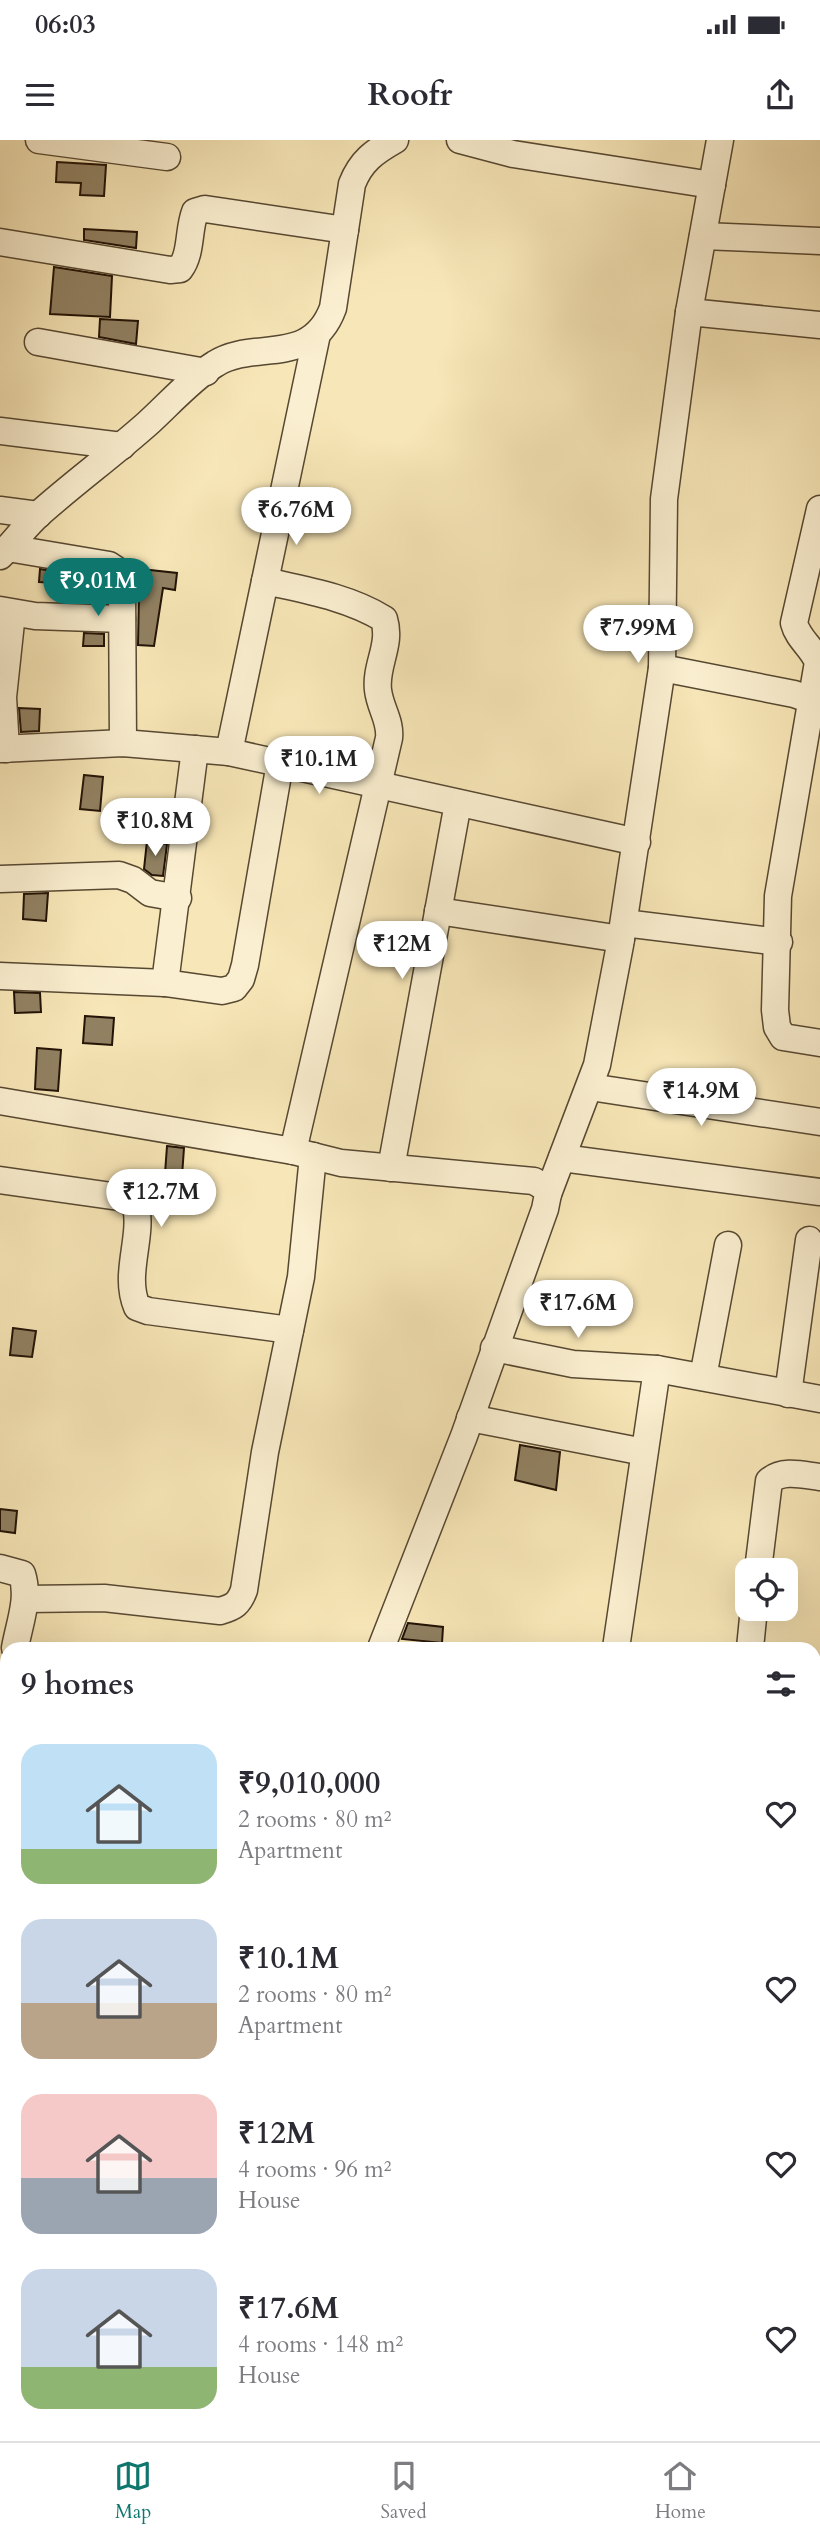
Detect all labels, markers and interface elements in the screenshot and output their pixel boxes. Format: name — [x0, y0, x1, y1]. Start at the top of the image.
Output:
text: 06:03 — [35, 7, 96, 42]
text: Roofr — [368, 73, 452, 117]
icon: menu — [21, 76, 59, 114]
icon: share — [761, 76, 799, 114]
pin: ₹6.76M — [239, 488, 353, 547]
text: ₹6.76M — [257, 494, 335, 525]
pin: ₹9.01M — [41, 559, 155, 618]
text: ₹9.01M — [59, 565, 137, 596]
pin: ₹7.99M — [581, 606, 695, 665]
text: ₹7.99M — [599, 612, 677, 643]
pin: ₹10.1M — [262, 736, 376, 796]
text: ₹10.1M — [280, 743, 358, 774]
pin: ₹10.8M — [98, 798, 212, 858]
text: ₹10.8M — [116, 805, 194, 836]
pin: ₹12M — [361, 922, 443, 981]
text: ₹12M — [372, 928, 432, 959]
pin: ₹14.9M — [644, 1068, 758, 1128]
text: ₹14.9M — [662, 1075, 740, 1106]
pin: ₹12.7M — [104, 1170, 218, 1229]
text: ₹12.7M — [122, 1176, 200, 1207]
pin: ₹17.6M — [521, 1280, 635, 1340]
text: ₹17.6M — [539, 1287, 617, 1318]
map controls — [735, 1558, 798, 1621]
button: locate — [735, 1558, 798, 1621]
text: 9 homes — [21, 1664, 134, 1705]
icon: filters — [762, 1665, 800, 1703]
text: ₹9,010,000 — [238, 1763, 380, 1804]
icon: home — [77, 1772, 161, 1856]
icon: heart — [762, 1795, 800, 1833]
text: 2 rooms · 80 m² — [238, 1804, 391, 1835]
text: Apartment — [238, 1835, 342, 1866]
text: ₹10.1M — [238, 1938, 339, 1979]
icon: home — [77, 1947, 161, 2031]
icon: heart — [762, 1970, 800, 2008]
text: 2 rooms · 80 m² — [238, 1979, 391, 2010]
text: Apartment — [238, 2010, 342, 2041]
text: ₹12M — [238, 2113, 315, 2154]
icon: home — [77, 2122, 161, 2206]
icon: heart — [762, 2145, 800, 2183]
text: 4 rooms · 96 m² — [238, 2154, 391, 2185]
text: House — [238, 2185, 300, 2216]
text: ₹17.6M — [238, 2288, 339, 2329]
icon: home — [77, 2297, 161, 2381]
icon: heart — [762, 2320, 800, 2358]
text: 4 rooms · 148 m² — [238, 2329, 403, 2360]
text: House — [238, 2360, 300, 2391]
tab: Map — [114, 2457, 152, 2525]
tab: Saved — [381, 2457, 427, 2525]
tab: Home — [655, 2457, 706, 2525]

